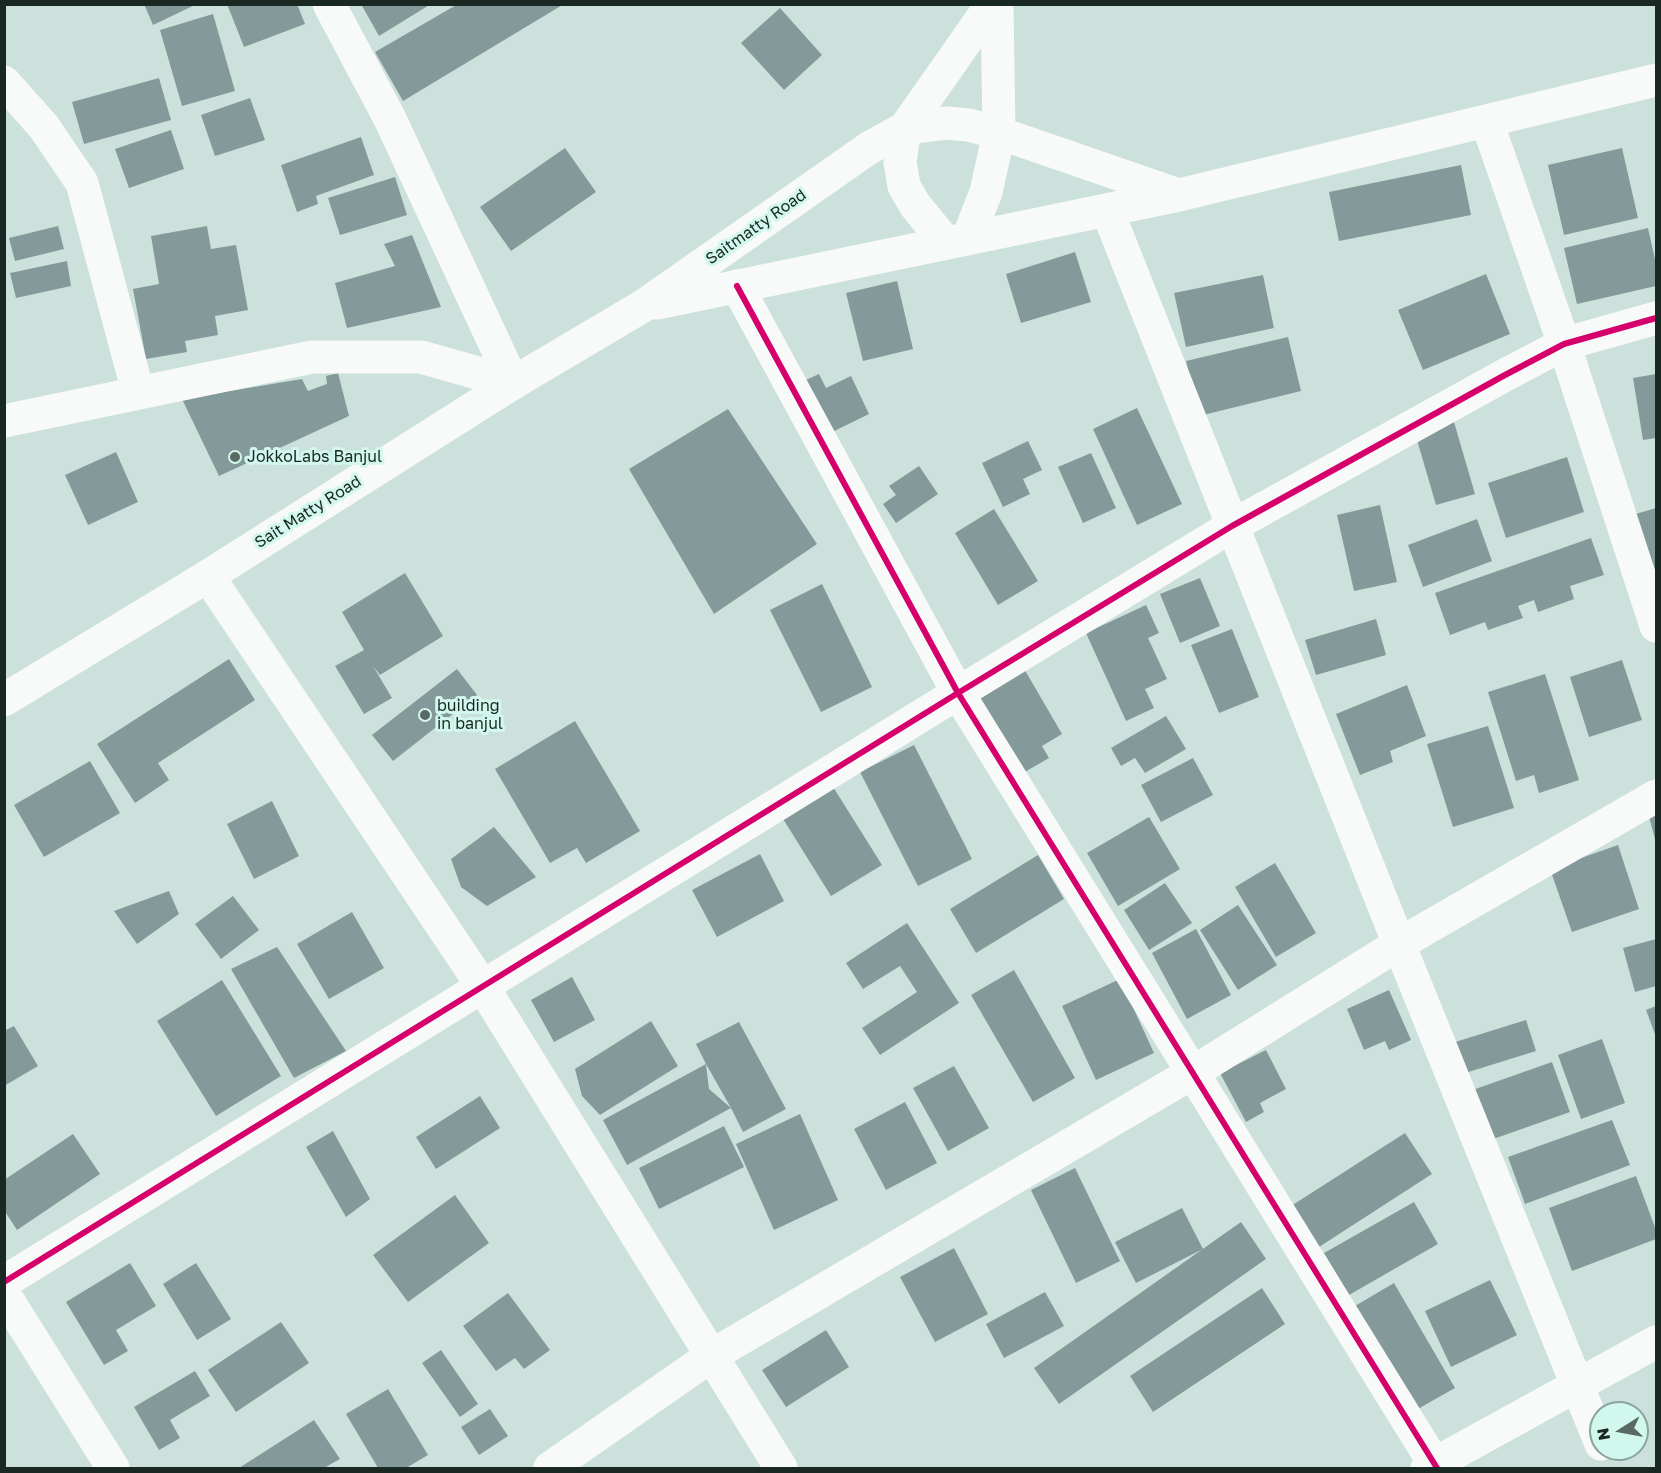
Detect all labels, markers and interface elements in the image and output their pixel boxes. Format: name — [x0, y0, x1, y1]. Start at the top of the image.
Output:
street label: Saitmatty Road — [702, 185, 810, 269]
place label: JokkoLabs Banjul — [247, 447, 382, 467]
marker: JokkoLabs Banjul — [228, 450, 242, 464]
street label: Sait Matty Road — [251, 472, 365, 552]
place label: building in banjul — [437, 696, 503, 734]
marker: building in banjul — [418, 708, 432, 722]
north arrow — [1589, 1401, 1649, 1461]
text: N — [1592, 1426, 1614, 1442]

